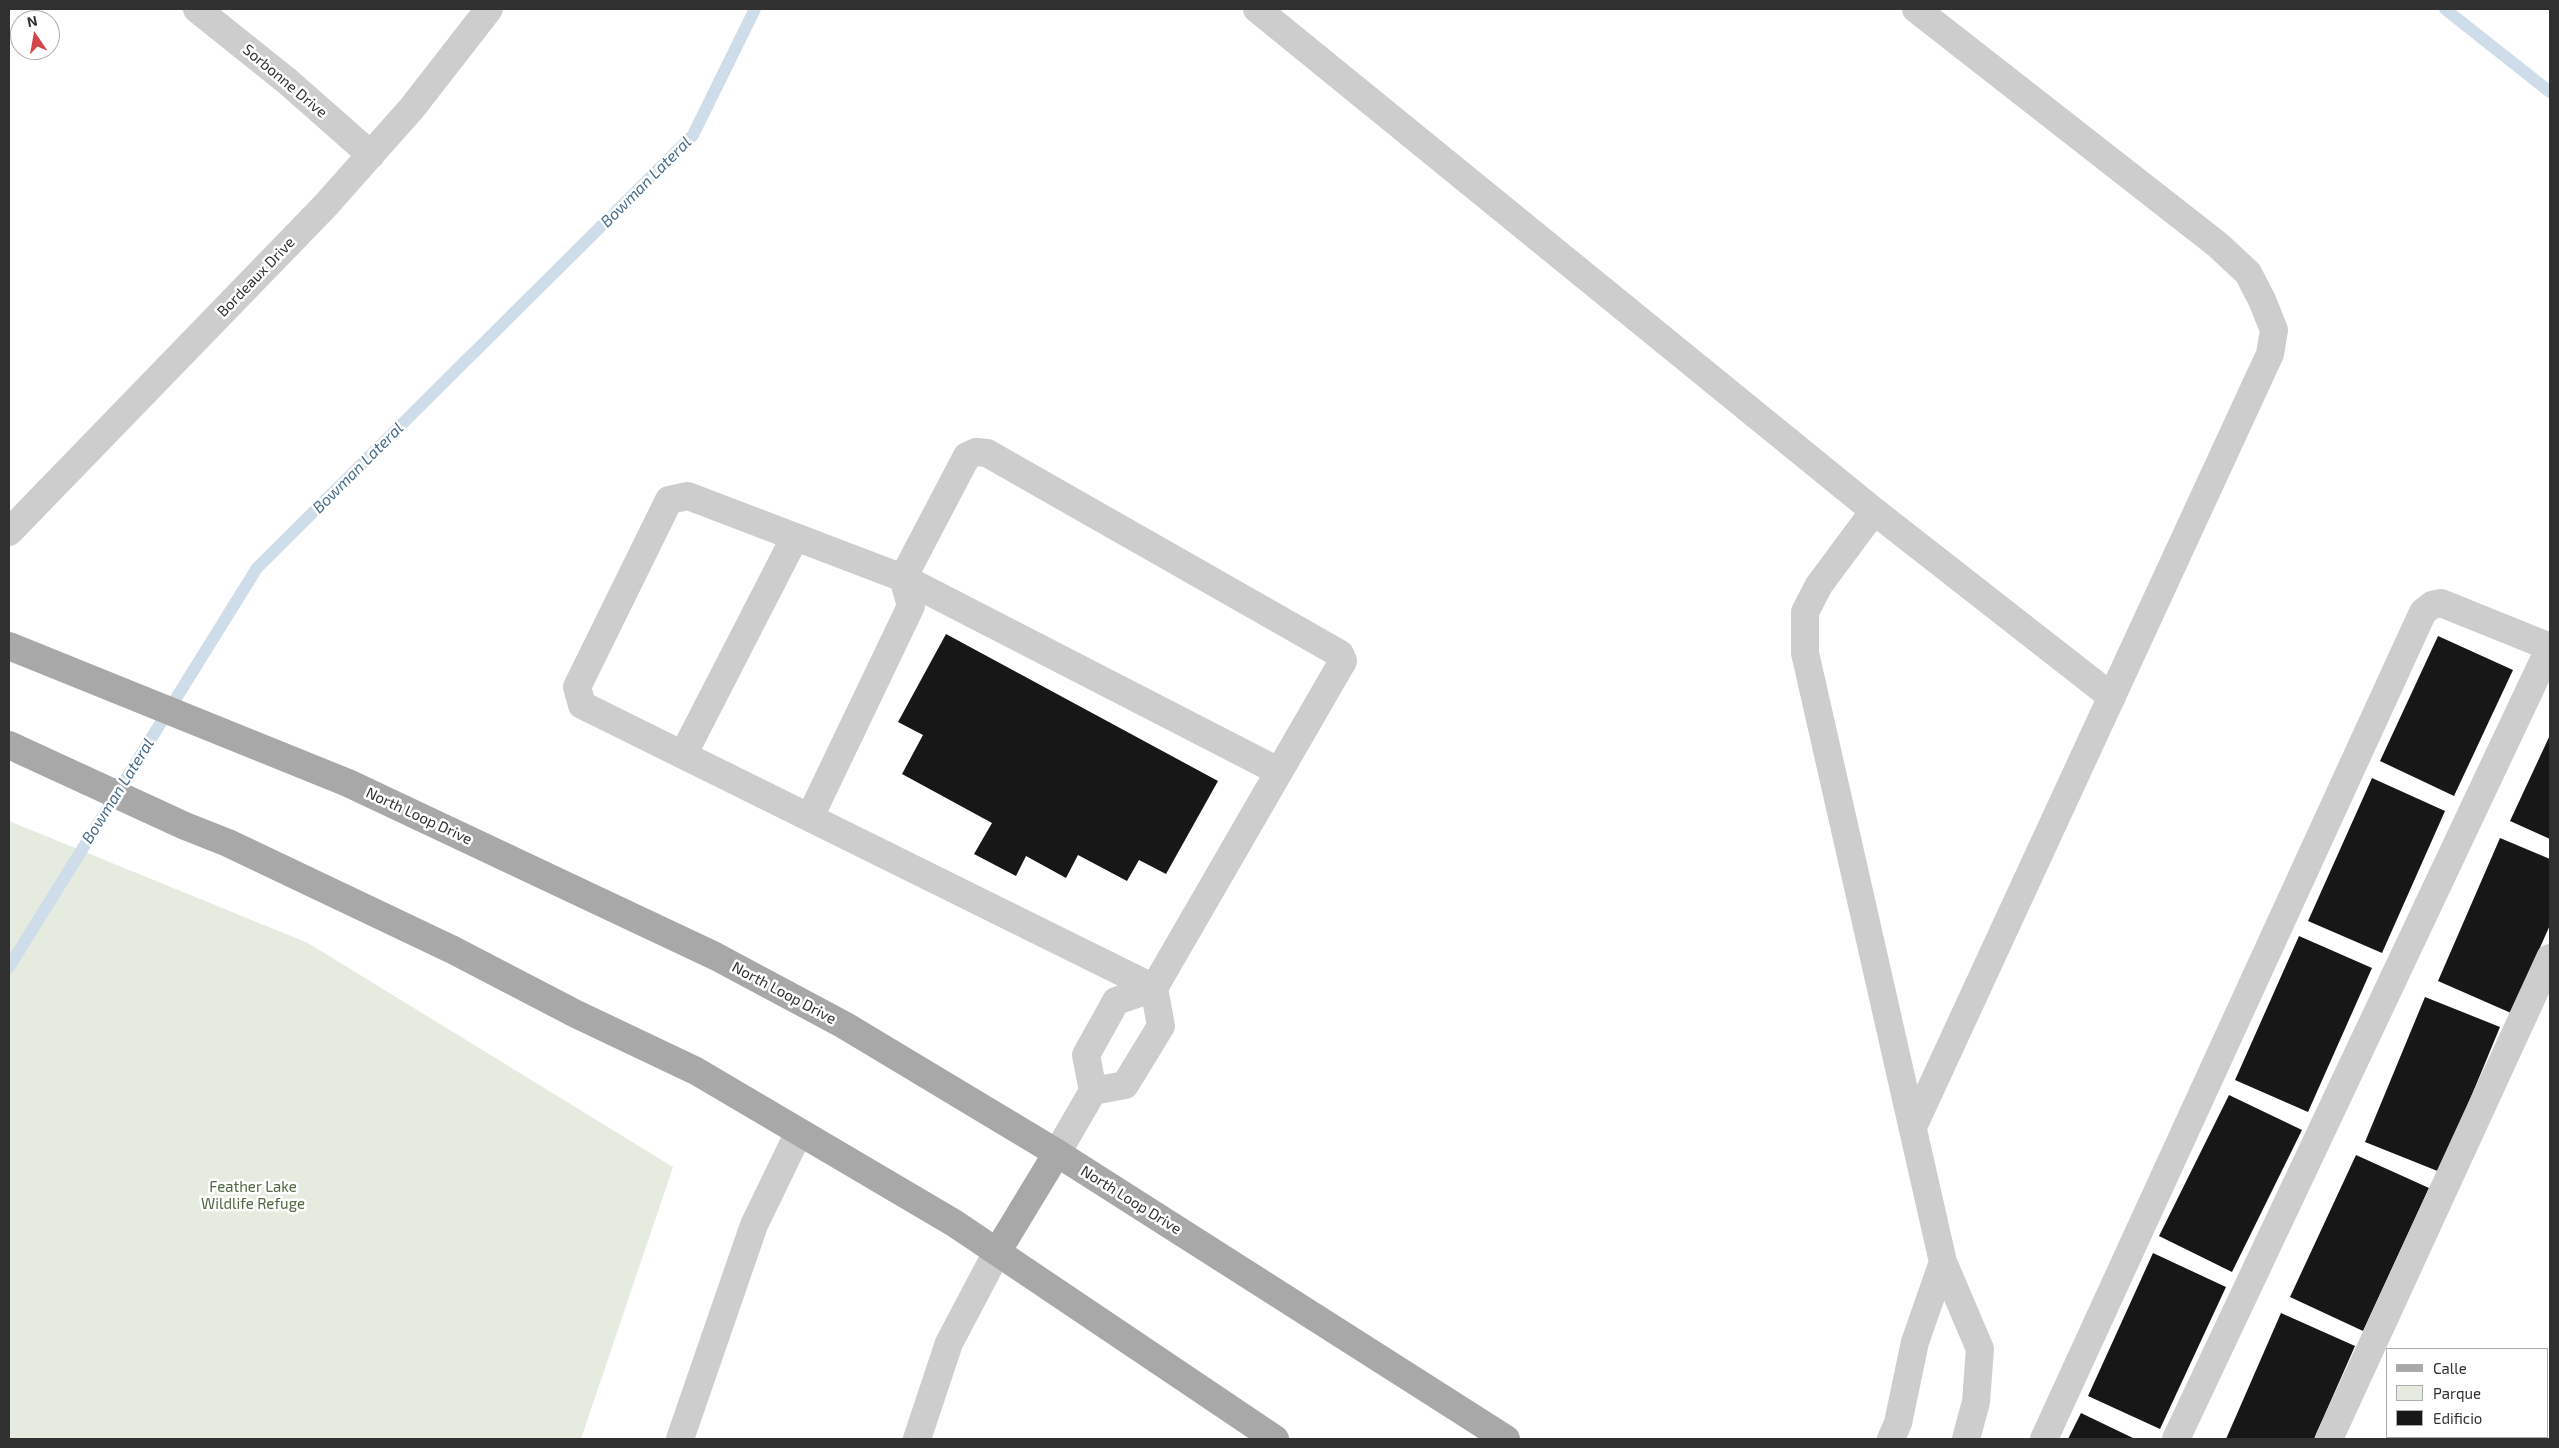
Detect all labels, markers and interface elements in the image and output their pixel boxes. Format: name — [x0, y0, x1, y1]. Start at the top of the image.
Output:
north arrow — [10, 10, 60, 60]
text: N — [25, 11, 39, 30]
street label: Sorbonne Drive — [239, 41, 331, 121]
water label: Bowman Lateral — [597, 133, 695, 231]
street label: Bordeaux Drive — [213, 233, 299, 321]
water label: Bowman Lateral — [309, 419, 407, 517]
water label: Bowman Lateral — [78, 735, 158, 847]
street label: North Loop Drive — [363, 783, 475, 849]
street label: North Loop Drive — [729, 958, 839, 1028]
street label: North Loop Drive — [1077, 1162, 1185, 1238]
park label: Feather Lake Wildlife Refuge — [201, 1178, 305, 1213]
legend — [2386, 1348, 2549, 1438]
text: Calle — [2433, 1359, 2467, 1377]
text: Parque — [2433, 1384, 2481, 1402]
text: Edificio — [2433, 1409, 2482, 1427]

